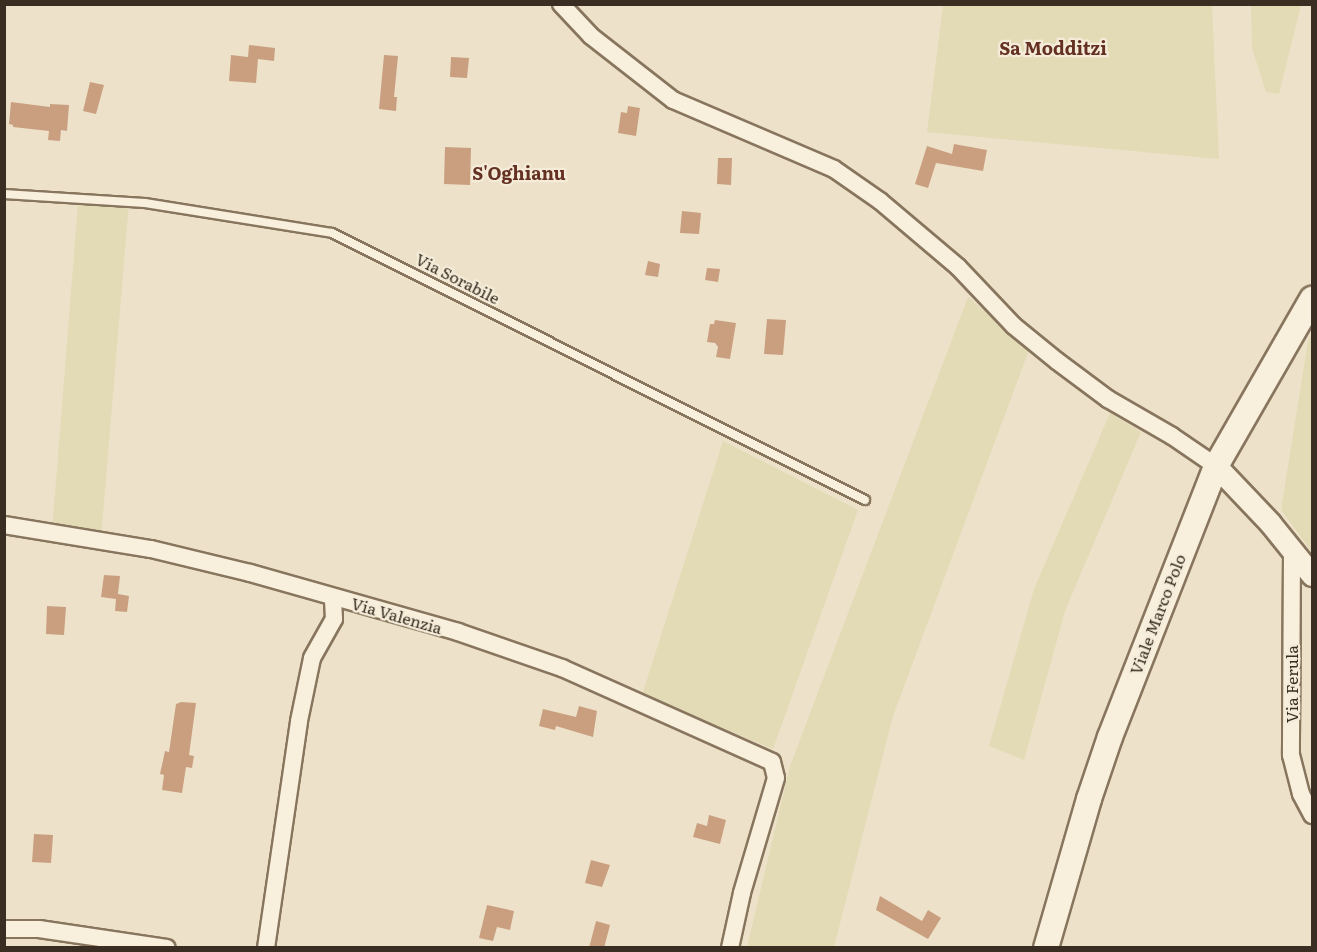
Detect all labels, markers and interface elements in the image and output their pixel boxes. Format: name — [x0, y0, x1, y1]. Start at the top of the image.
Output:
district label: Sa Modditzi — [999, 37, 1107, 59]
district label: S'Oghianu — [472, 162, 566, 184]
street label: Via Sorabile — [413, 249, 503, 307]
street label: Viale Marco Polo — [1125, 551, 1189, 677]
street label: Via Valenzia — [349, 593, 445, 637]
street label: Via Ferula — [1281, 645, 1301, 723]

